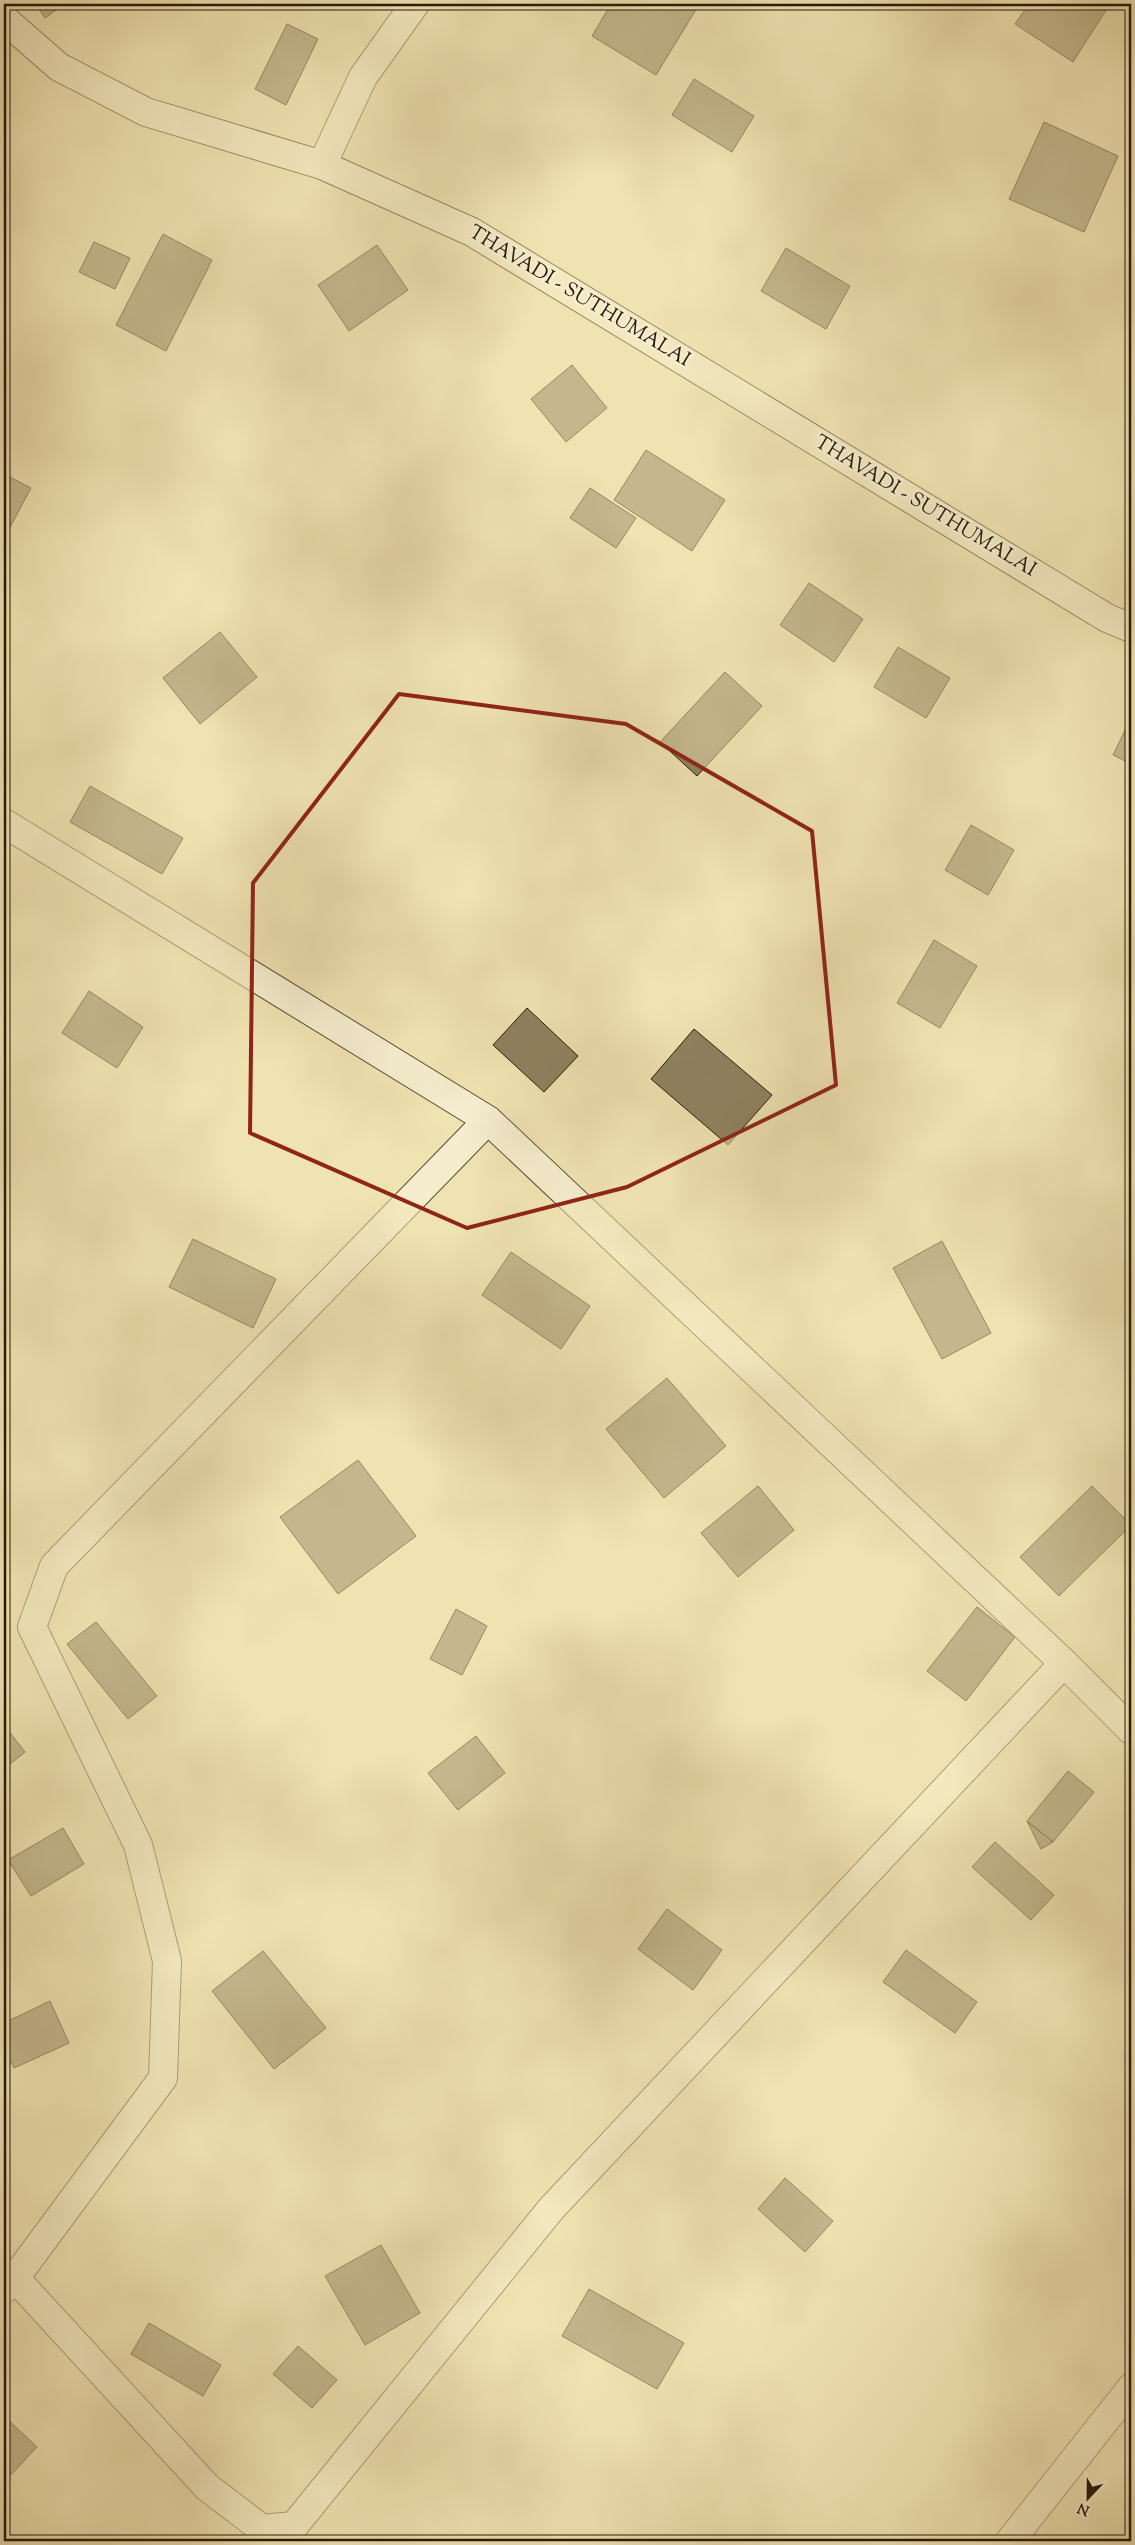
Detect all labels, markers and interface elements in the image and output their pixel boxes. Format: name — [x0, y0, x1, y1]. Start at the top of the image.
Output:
street label: THAVADI - SUTHUMALAI — [462, 219, 696, 375]
street label: THAVADI - SUTHUMALAI — [808, 429, 1042, 585]
north arrow — [1062, 2472, 1112, 2522]
text: N — [1075, 2497, 1093, 2520]

